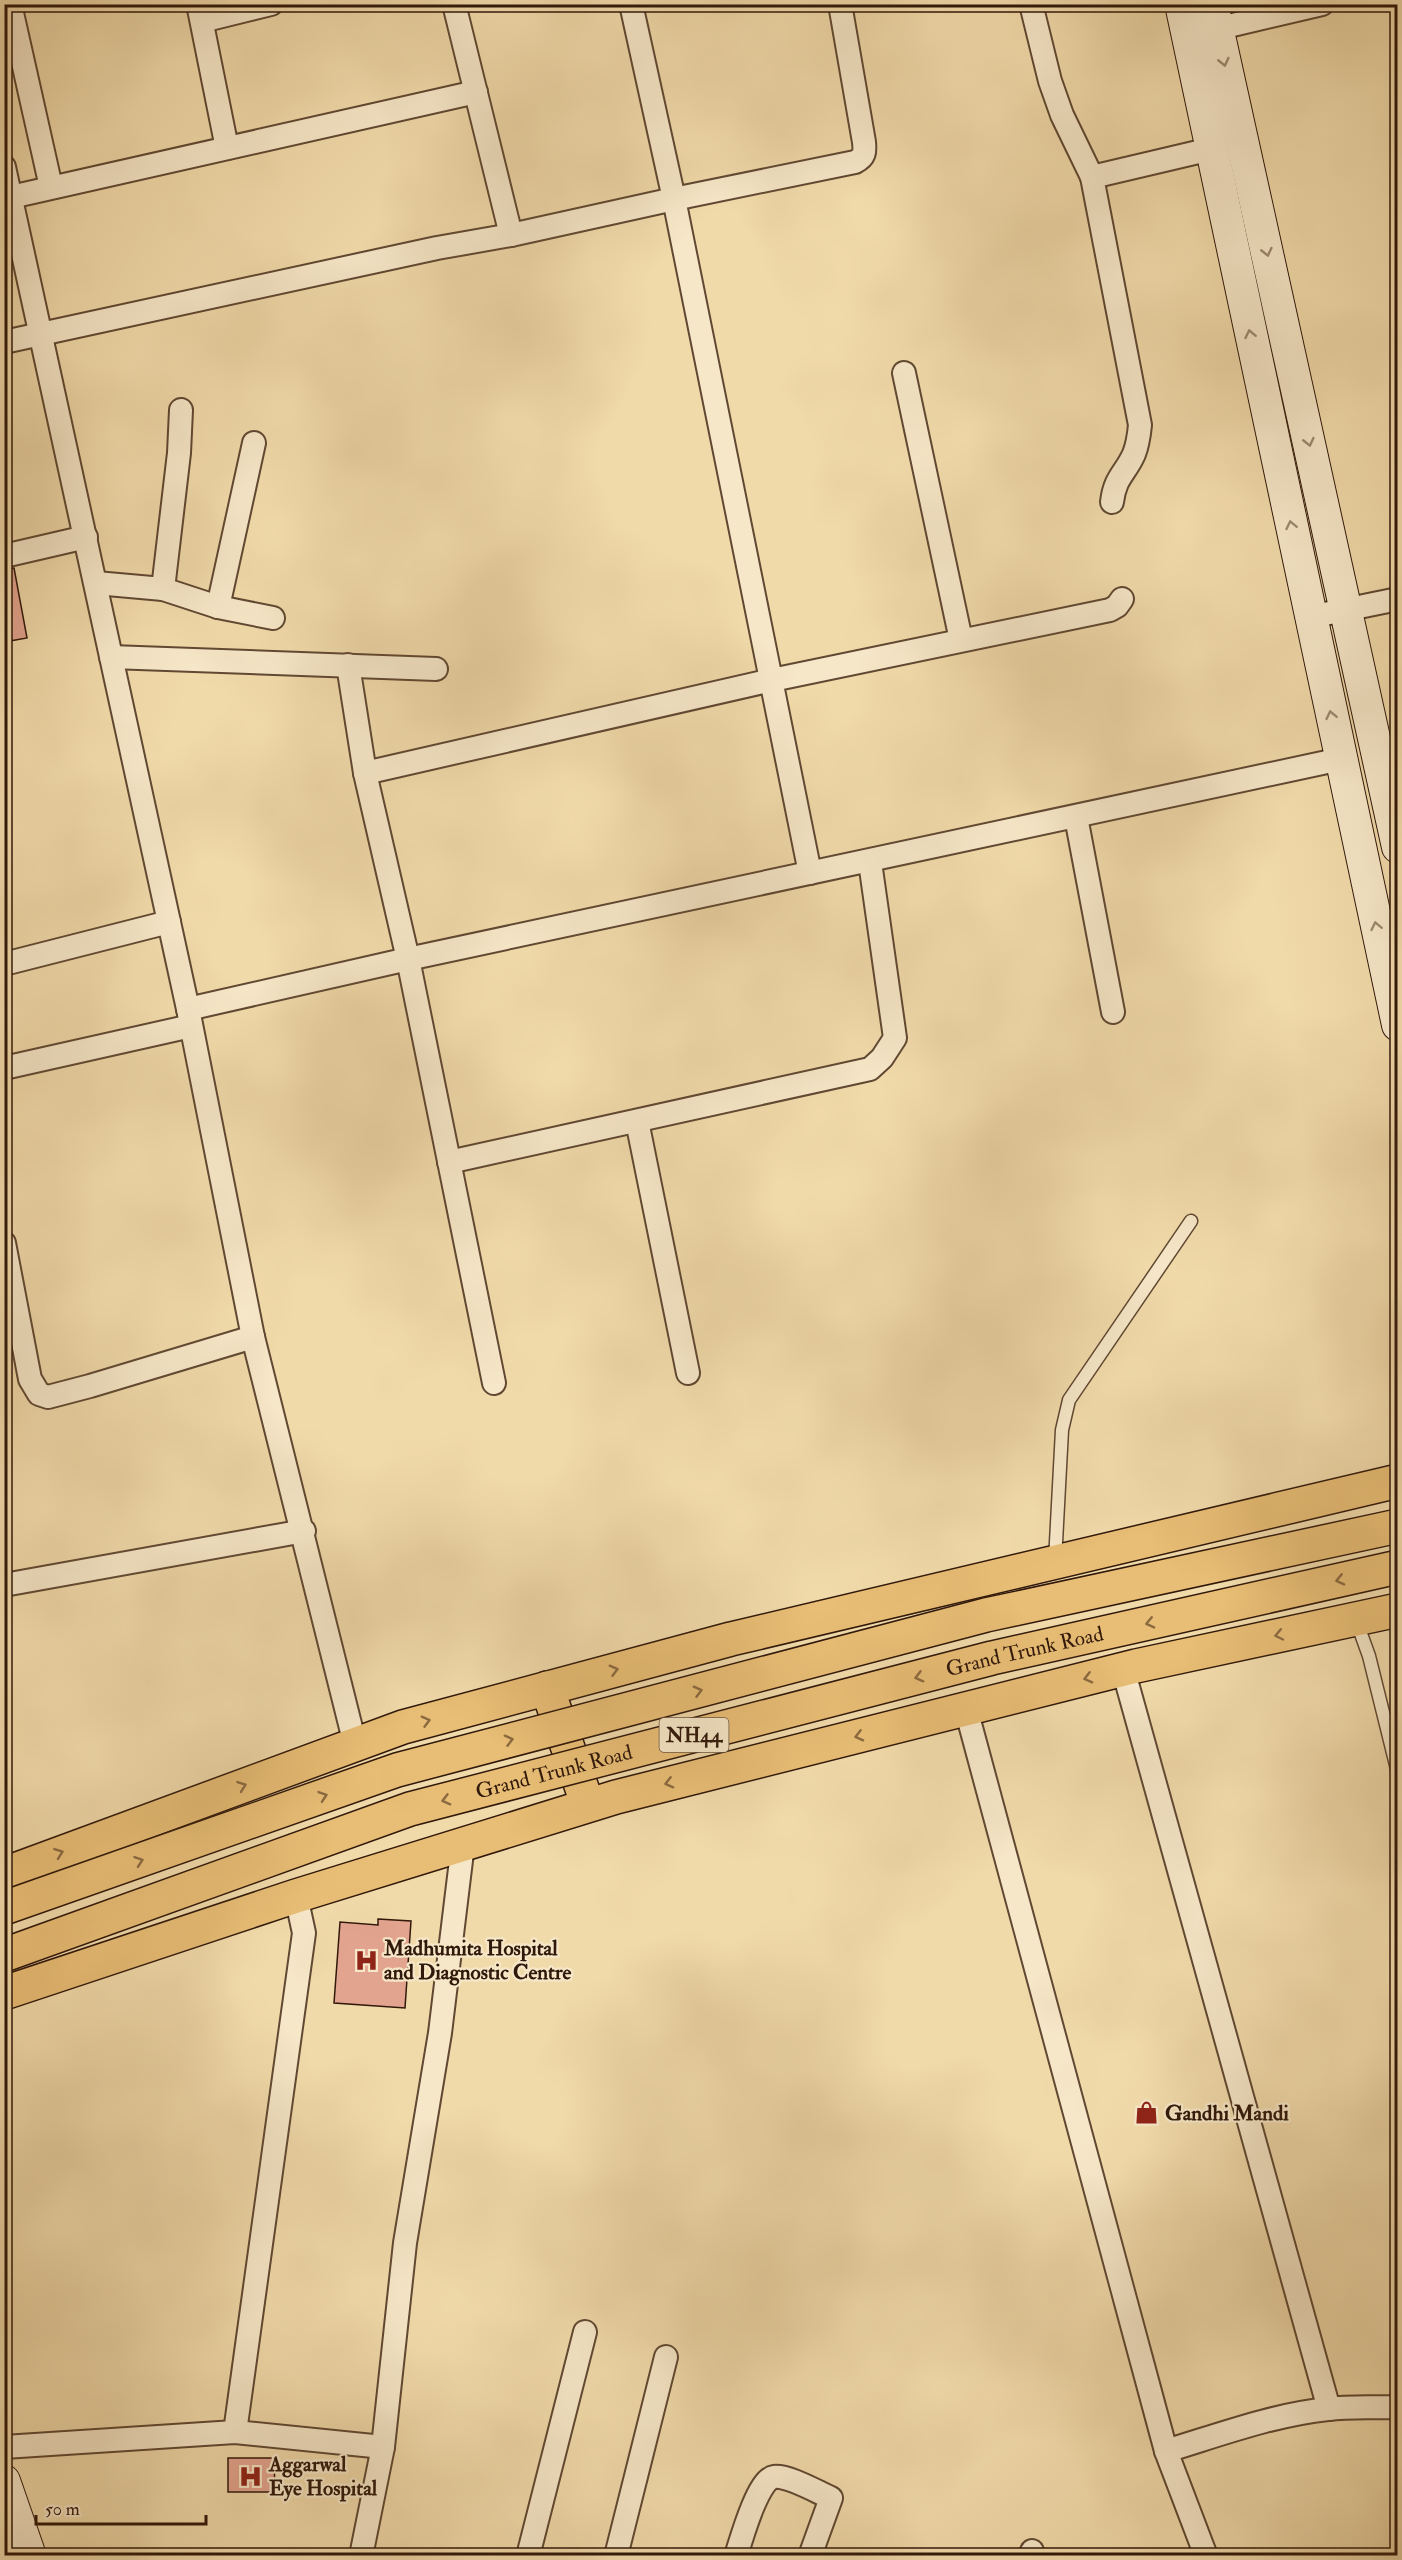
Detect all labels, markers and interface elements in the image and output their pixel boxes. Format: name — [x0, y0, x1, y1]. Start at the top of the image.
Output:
one-way arrow — [1217, 56, 1230, 66]
one-way arrow — [1260, 247, 1273, 257]
one-way arrow — [1244, 329, 1257, 339]
one-way arrow — [1302, 437, 1315, 447]
one-way arrow — [1285, 520, 1298, 530]
one-way arrow — [1325, 711, 1338, 721]
one-way arrow — [1371, 922, 1384, 932]
one-way arrow — [1336, 1573, 1346, 1586]
one-way arrow — [1145, 1615, 1155, 1628]
street label: Grand Trunk Road — [943, 1620, 1107, 1683]
one-way arrow — [1274, 1628, 1284, 1641]
one-way arrow — [608, 1665, 619, 1677]
one-way arrow — [915, 1670, 925, 1682]
one-way arrow — [1083, 1670, 1093, 1683]
one-way arrow — [693, 1685, 703, 1698]
one-way arrow — [421, 1715, 431, 1728]
road number: NH44 — [660, 1718, 728, 1752]
one-way arrow — [854, 1728, 864, 1741]
one-way arrow — [504, 1735, 514, 1748]
street label: Grand Trunk Road — [473, 1739, 636, 1805]
one-way arrow — [665, 1776, 675, 1789]
one-way arrow — [236, 1781, 247, 1793]
one-way arrow — [317, 1791, 328, 1804]
one-way arrow — [441, 1792, 451, 1805]
one-way arrow — [54, 1848, 64, 1861]
one-way arrow — [133, 1855, 144, 1868]
place label: Madhumita Hospital and Diagnostic Centre — [383, 1935, 572, 1986]
hospital icon: Madhumita Hospital and Diagnostic Centre — [353, 1947, 379, 1973]
shop icon: Gandhi Mandi — [1134, 2100, 1160, 2126]
place label: Gandhi Mandi — [1165, 2100, 1289, 2127]
place label: Aggarwal Eye Hospital — [268, 2451, 378, 2502]
hospital icon: Aggarwal Eye Hospital — [238, 2463, 264, 2489]
scale bar — [36, 2488, 206, 2526]
text: 50 m — [45, 2498, 80, 2521]

